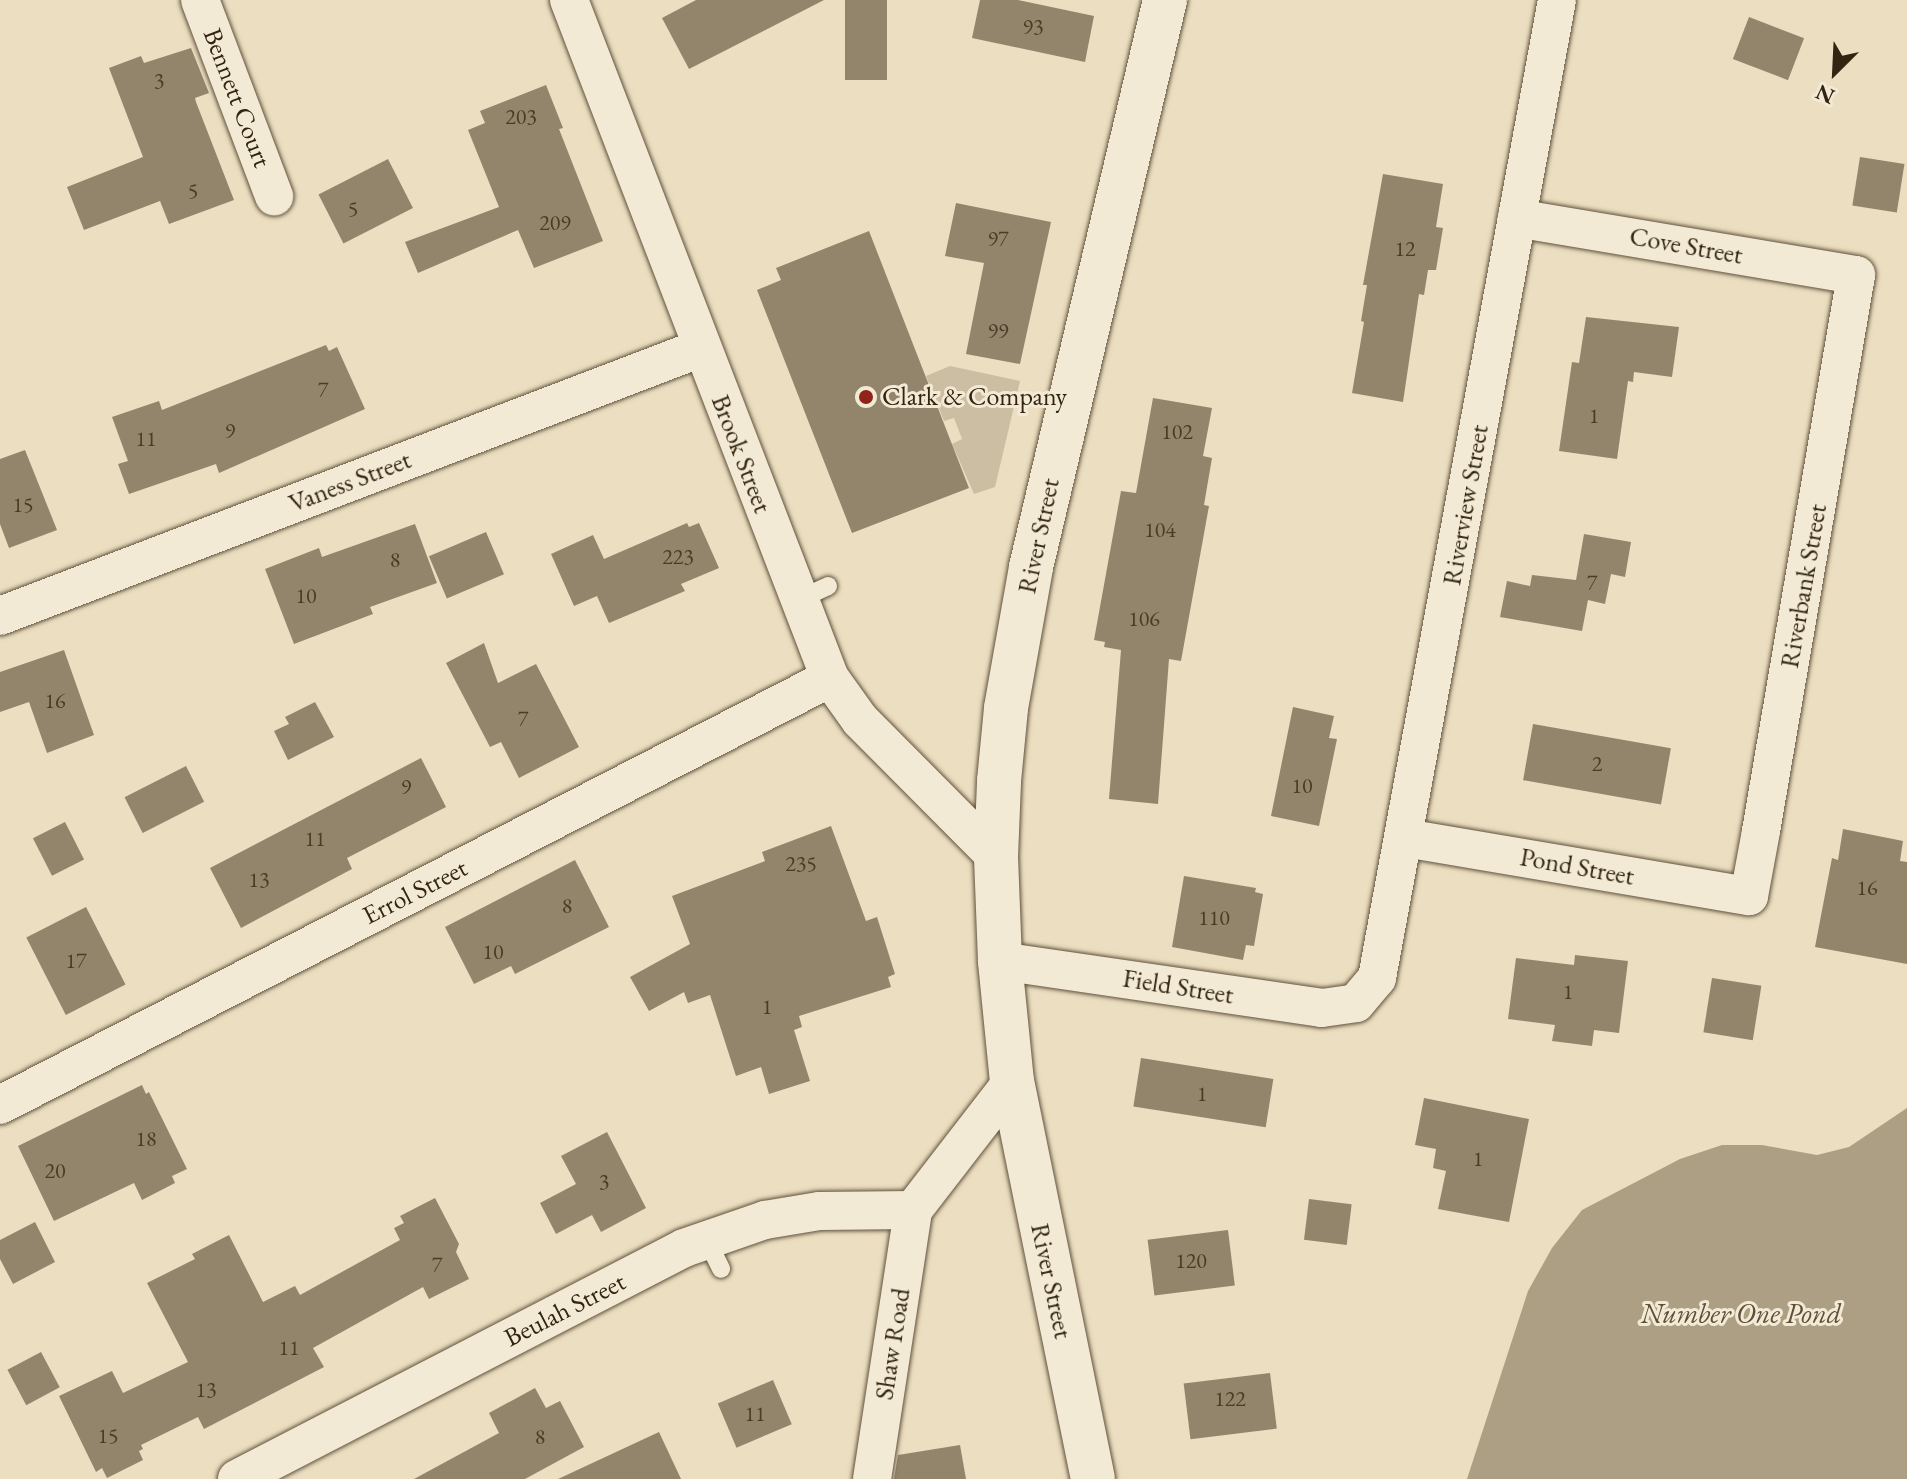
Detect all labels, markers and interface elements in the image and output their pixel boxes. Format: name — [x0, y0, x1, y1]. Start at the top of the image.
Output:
house number: 93 — [1022, 14, 1044, 40]
street label: Bennett Court — [196, 24, 278, 172]
north arrow — [1795, 32, 1875, 112]
house number: 3 — [154, 68, 164, 94]
text: N — [1811, 78, 1839, 111]
house number: 203 — [505, 104, 537, 130]
house number: 5 — [188, 178, 198, 204]
house number: 5 — [348, 196, 358, 222]
house number: 209 — [539, 210, 571, 236]
street label: Cove Street — [1627, 221, 1745, 271]
house number: 97 — [987, 226, 1009, 252]
house number: 12 — [1394, 236, 1416, 262]
house number: 99 — [987, 318, 1009, 344]
house number: 7 — [318, 377, 328, 403]
place label: Clark & Company — [882, 381, 1067, 413]
marker: Clark & Company — [857, 388, 875, 406]
street label: Brook Street — [704, 391, 778, 517]
house number: 1 — [1589, 403, 1599, 429]
house number: 9 — [225, 418, 235, 444]
house number: 102 — [1161, 419, 1193, 445]
street label: Riverview Street — [1437, 422, 1495, 588]
house number: 11 — [135, 426, 157, 452]
street label: Vaness Street — [285, 444, 415, 520]
street label: River Street — [1012, 476, 1066, 596]
house number: 15 — [12, 492, 34, 518]
street label: Riverbank Street — [1774, 502, 1834, 670]
house number: 104 — [1144, 517, 1176, 543]
house number: 223 — [662, 544, 694, 570]
house number: 8 — [390, 547, 400, 573]
house number: 7 — [1587, 570, 1597, 596]
house number: 10 — [295, 583, 317, 609]
house number: 106 — [1128, 606, 1160, 632]
house number: 16 — [44, 688, 66, 714]
house number: 7 — [518, 706, 528, 732]
house number: 2 — [1592, 751, 1602, 777]
house number: 10 — [1291, 773, 1313, 799]
house number: 9 — [401, 774, 411, 800]
house number: 11 — [304, 826, 326, 852]
street label: Pond Street — [1518, 842, 1636, 892]
house number: 235 — [785, 851, 817, 877]
street label: Errol Street — [358, 852, 472, 932]
house number: 13 — [248, 867, 270, 893]
house number: 16 — [1856, 875, 1878, 901]
house number: 8 — [562, 893, 572, 919]
house number: 110 — [1198, 905, 1230, 931]
house number: 10 — [482, 939, 504, 965]
house number: 17 — [65, 948, 87, 974]
street label: Field Street — [1120, 963, 1236, 1011]
house number: 1 — [1563, 979, 1573, 1005]
house number: 1 — [762, 994, 772, 1020]
house number: 1 — [1197, 1081, 1207, 1107]
house number: 18 — [135, 1126, 157, 1152]
house number: 1 — [1473, 1146, 1483, 1172]
house number: 20 — [44, 1158, 66, 1184]
house number: 3 — [599, 1169, 609, 1195]
street label: River Street — [1024, 1221, 1078, 1341]
house number: 120 — [1175, 1248, 1207, 1274]
house number: 7 — [432, 1252, 442, 1278]
street label: Beulah Street — [499, 1266, 631, 1354]
street label: Shaw Road — [869, 1286, 917, 1402]
water label: Number One Pond — [1641, 1296, 1841, 1330]
house number: 11 — [278, 1335, 300, 1361]
house number: 13 — [195, 1377, 217, 1403]
house number: 122 — [1214, 1386, 1246, 1412]
house number: 11 — [744, 1401, 766, 1427]
house number: 15 — [97, 1423, 119, 1449]
house number: 8 — [535, 1424, 545, 1450]

